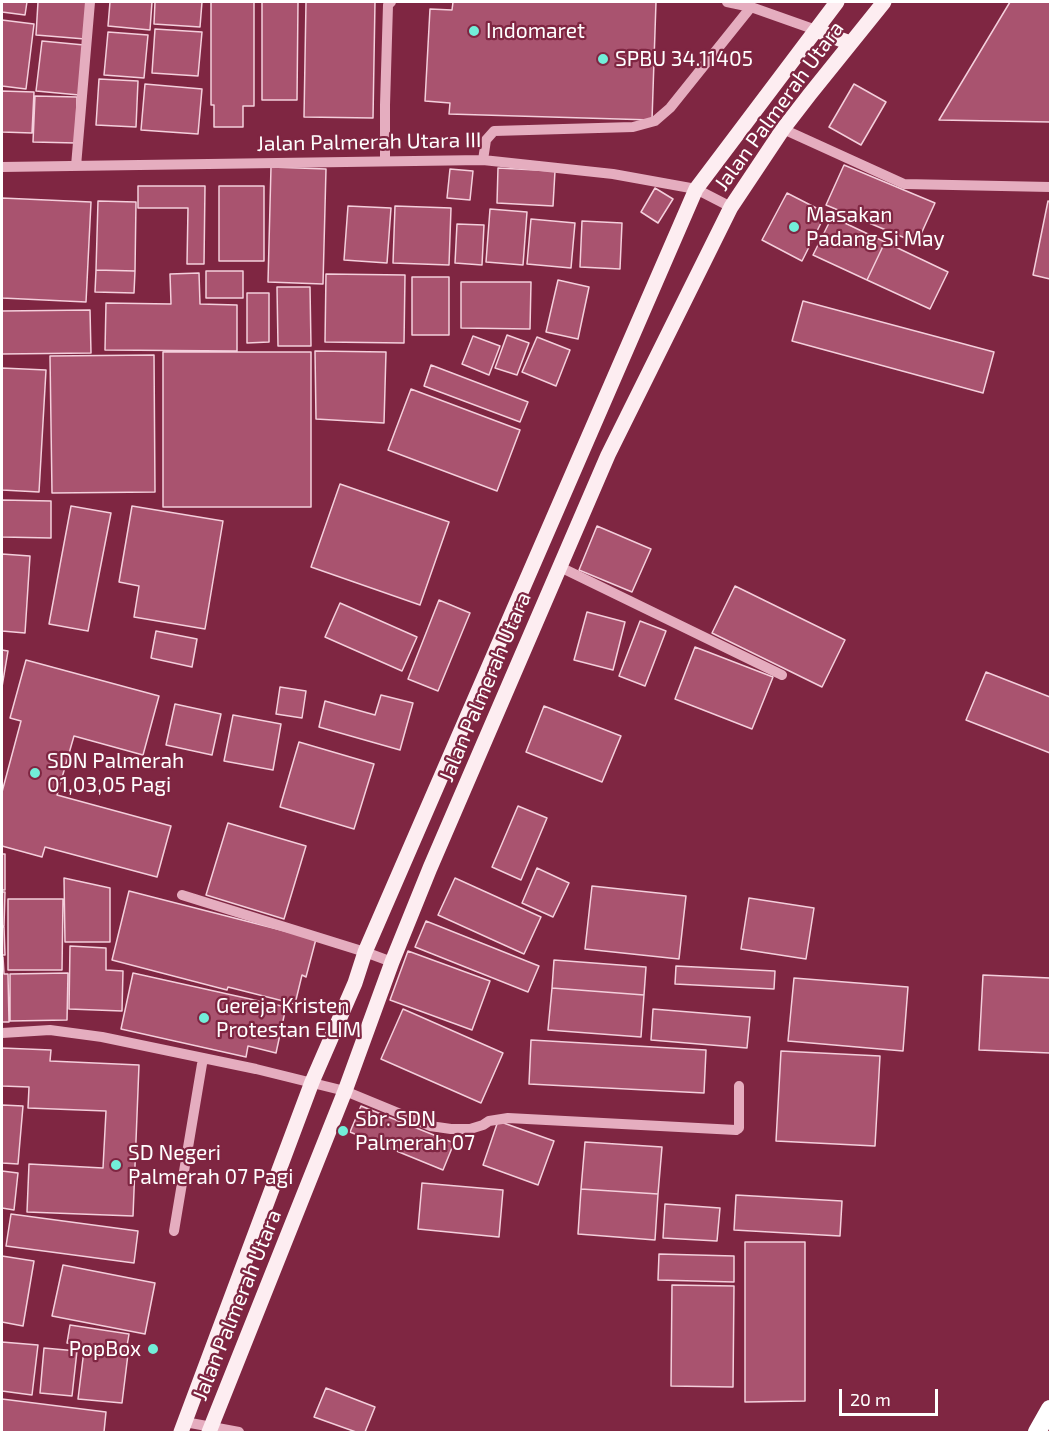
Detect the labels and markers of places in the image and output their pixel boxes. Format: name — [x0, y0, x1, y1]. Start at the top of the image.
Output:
place label: Indomaret — [486, 18, 585, 44]
marker: Indomaret — [467, 24, 481, 38]
place label: SPBU 34.11405 — [615, 46, 753, 72]
marker: SPBU 34.11405 — [596, 52, 610, 66]
place label: Masakan Padang Si May — [806, 202, 945, 252]
marker: Masakan Padang Si May — [787, 220, 801, 234]
place label: SDN Palmerah 01,03,05 Pagi — [47, 748, 184, 798]
marker: SDN Palmerah 01,03,05 Pagi — [28, 766, 42, 780]
place label: Gereja Kristen Protestan ELIM — [216, 993, 361, 1043]
marker: Gereja Kristen Protestan ELIM — [197, 1011, 211, 1025]
place label: Sbr. SDN Palmerah 07 — [355, 1106, 475, 1156]
marker: Sbr. SDN Palmerah 07 — [336, 1124, 350, 1138]
place label: SD Negeri Palmerah 07 Pagi — [128, 1140, 293, 1190]
marker: SD Negeri Palmerah 07 Pagi — [109, 1158, 123, 1172]
place label: PopBox — [69, 1336, 141, 1362]
marker: PopBox — [146, 1342, 160, 1356]

